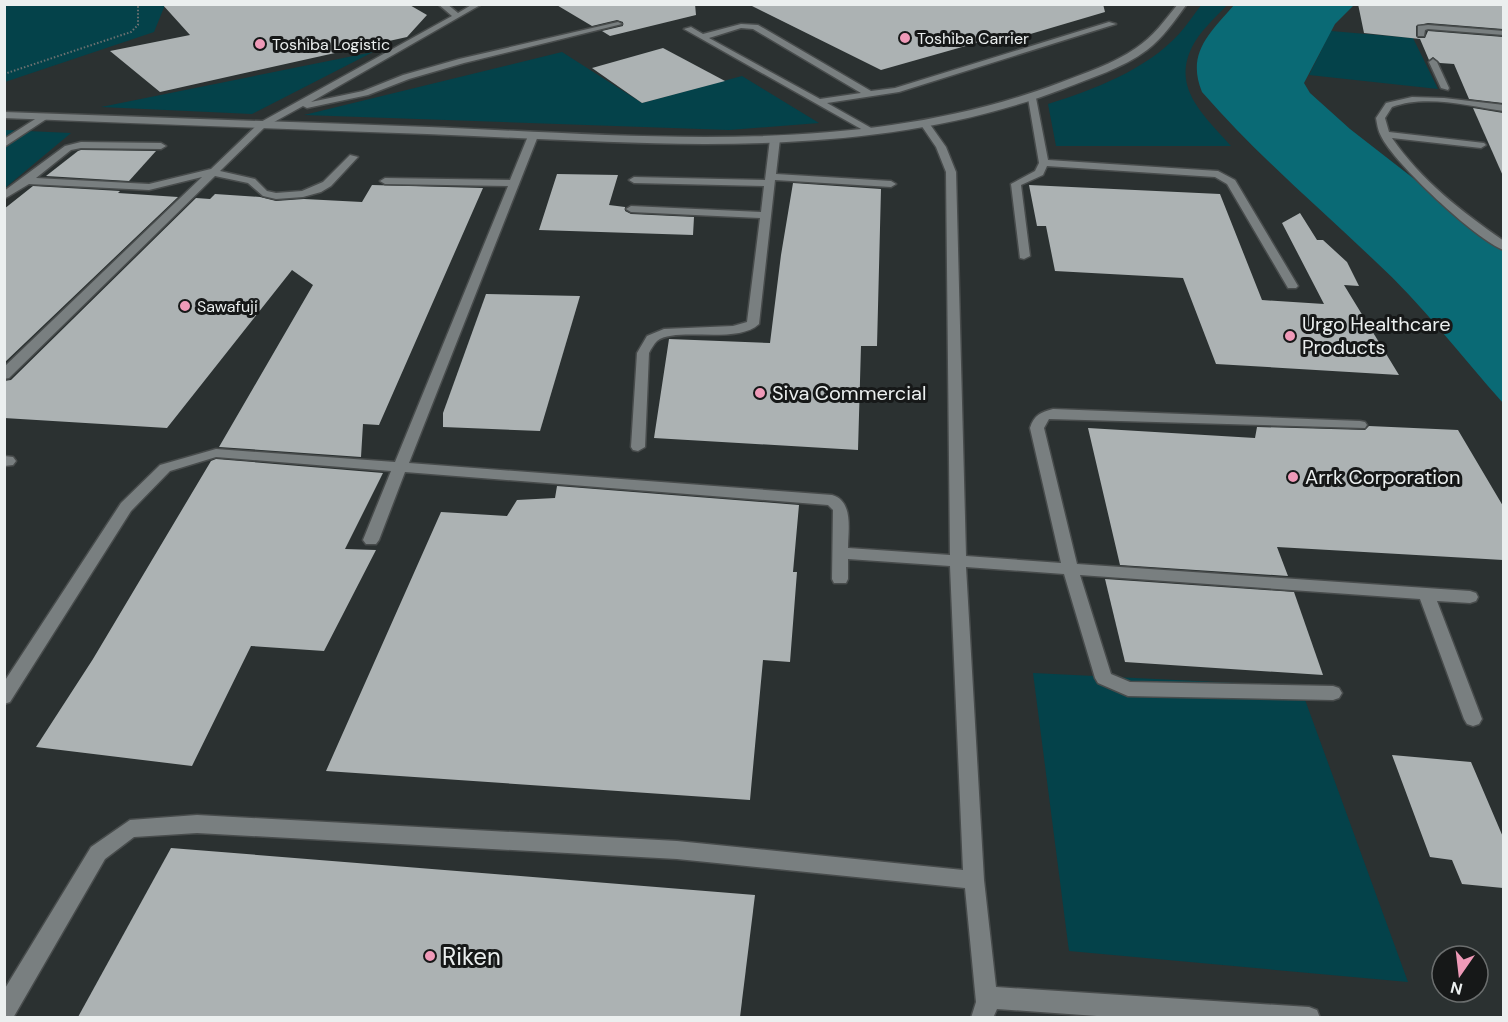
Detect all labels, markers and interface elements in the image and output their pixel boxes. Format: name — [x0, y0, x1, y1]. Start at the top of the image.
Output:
place label: Toshiba Carrier — [917, 28, 1029, 49]
marker: Toshiba Carrier — [898, 31, 912, 45]
place label: Toshiba Logistic — [272, 34, 390, 55]
marker: Toshiba Logistic — [253, 37, 267, 51]
place label: Sawafuji — [197, 296, 258, 317]
marker: Sawafuji — [178, 299, 192, 313]
place label: Urgo Healthcare Products — [1302, 311, 1451, 360]
marker: Urgo Healthcare Products — [1283, 329, 1297, 343]
place label: Siva Commercial — [772, 380, 926, 406]
marker: Siva Commercial — [753, 386, 767, 400]
place label: Arrk Corporation — [1305, 464, 1460, 490]
marker: Arrk Corporation — [1286, 470, 1300, 484]
place label: Riken — [442, 941, 501, 972]
north arrow — [1430, 944, 1490, 1004]
marker: Riken — [423, 949, 437, 963]
text: N — [1448, 976, 1465, 1000]

